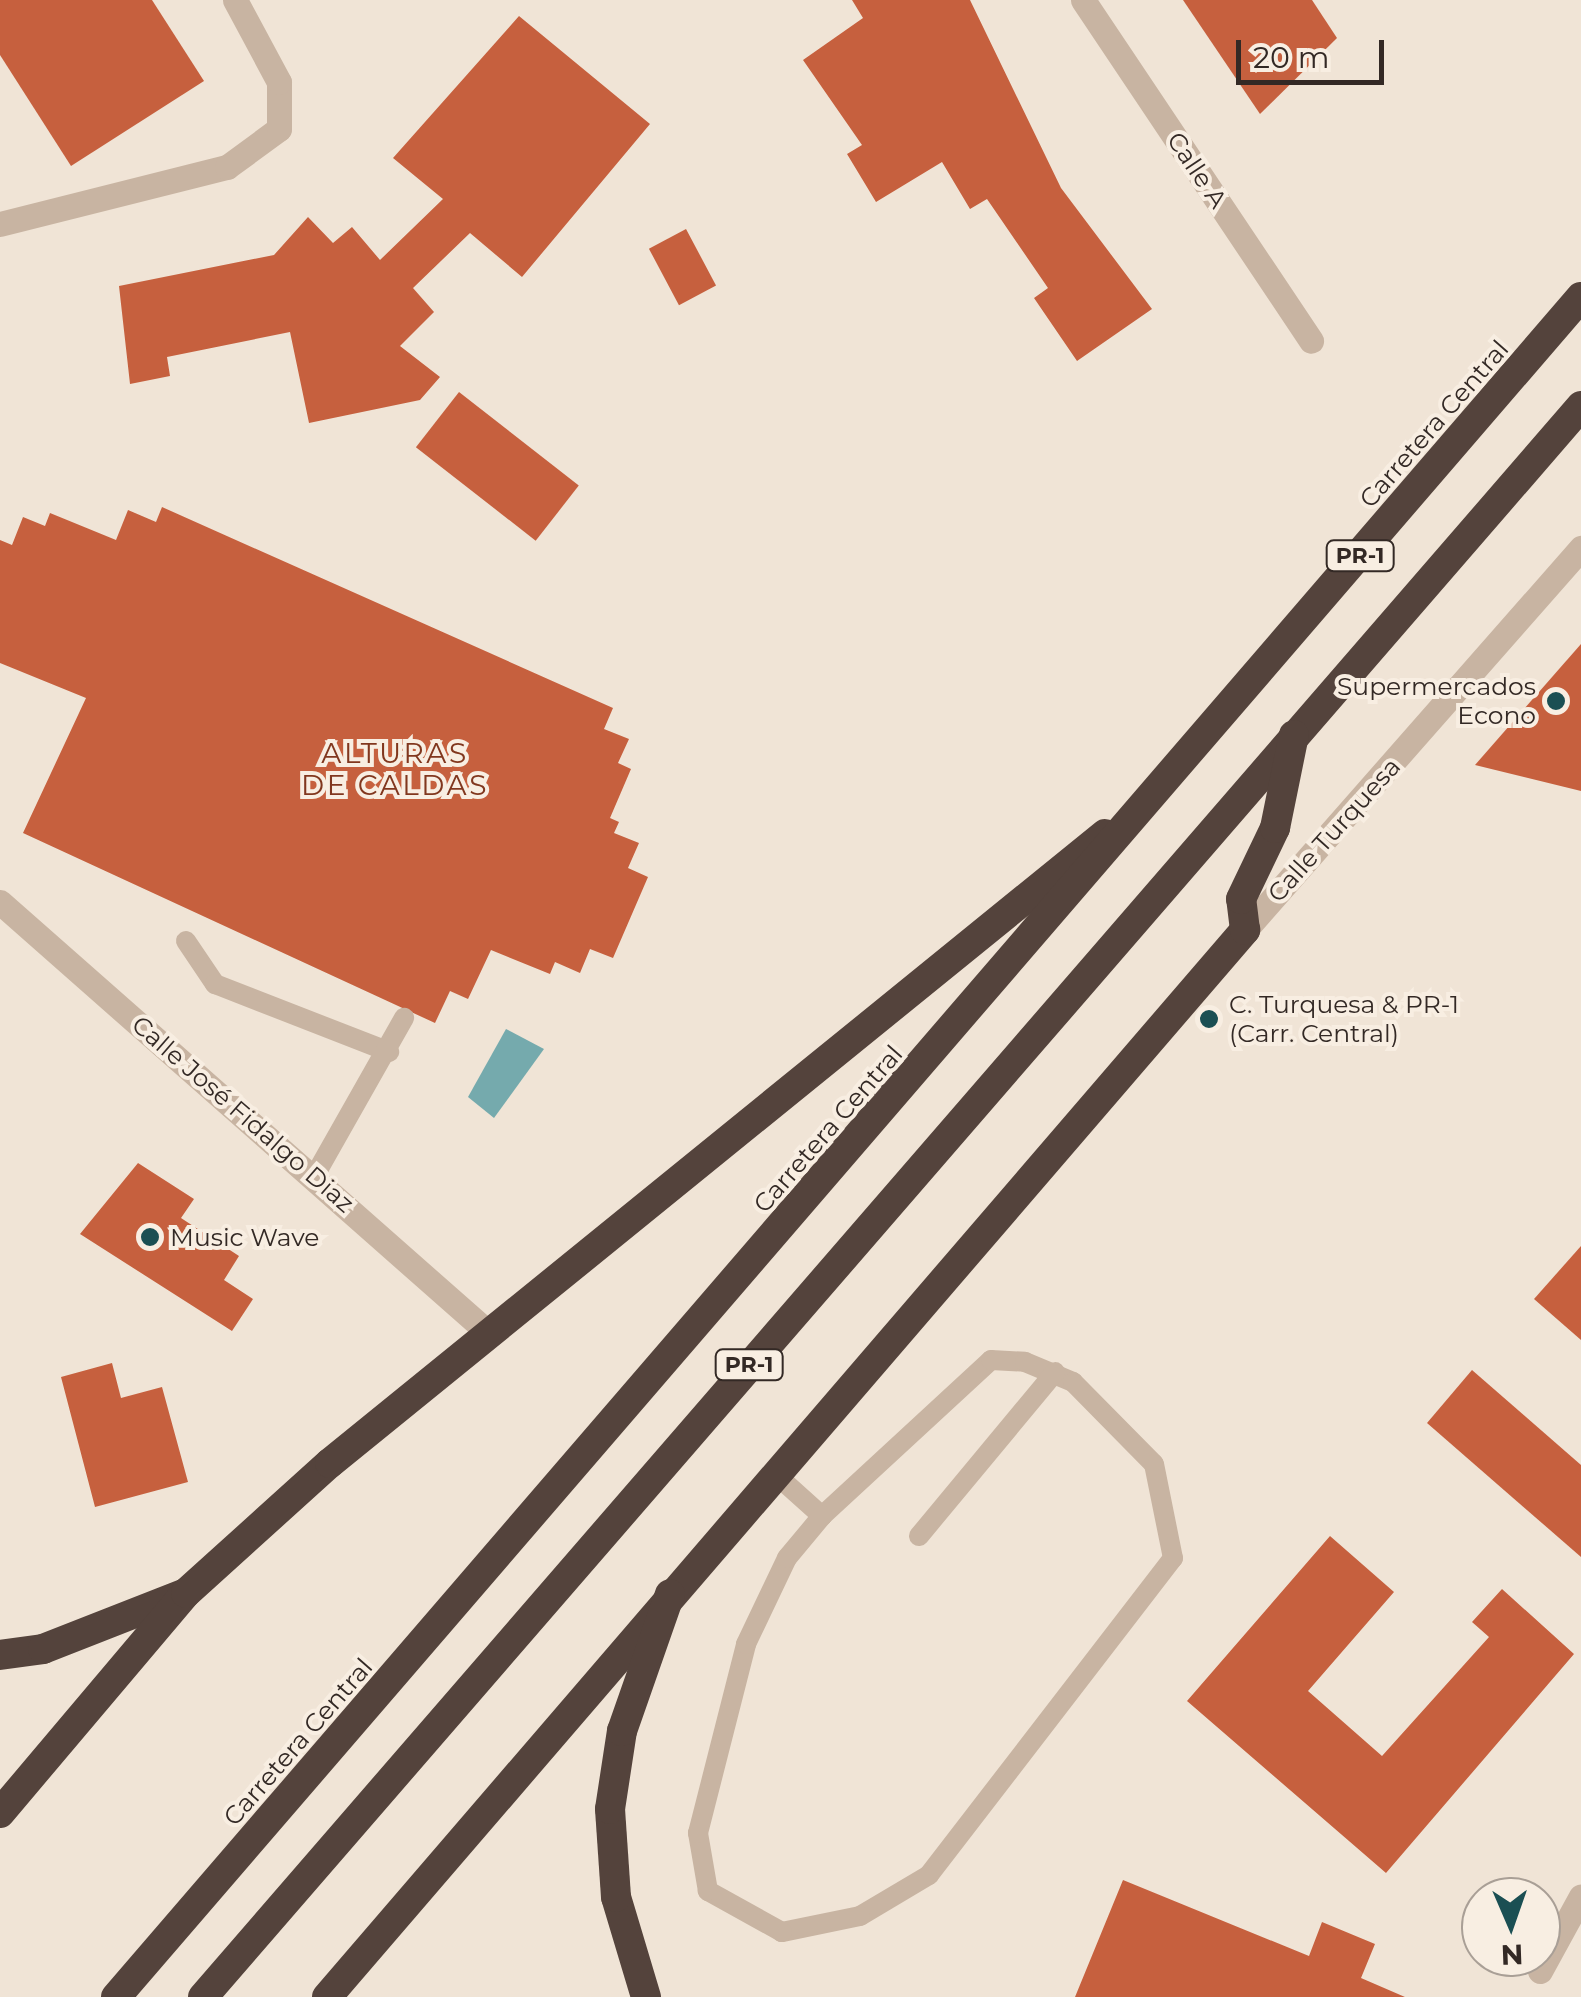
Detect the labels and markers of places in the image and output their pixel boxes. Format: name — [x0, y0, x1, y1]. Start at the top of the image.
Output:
place label: Supermercados Econo — [1337, 672, 1536, 731]
marker: Supermercados Econo — [1545, 690, 1567, 712]
place label: C. Turquesa & PR-1 (Carr. Central) — [1229, 990, 1459, 1049]
marker: C. Turquesa & PR-1 (Carr. Central) — [1198, 1008, 1220, 1030]
place label: Music Wave — [170, 1222, 319, 1252]
marker: Music Wave — [139, 1226, 161, 1248]

